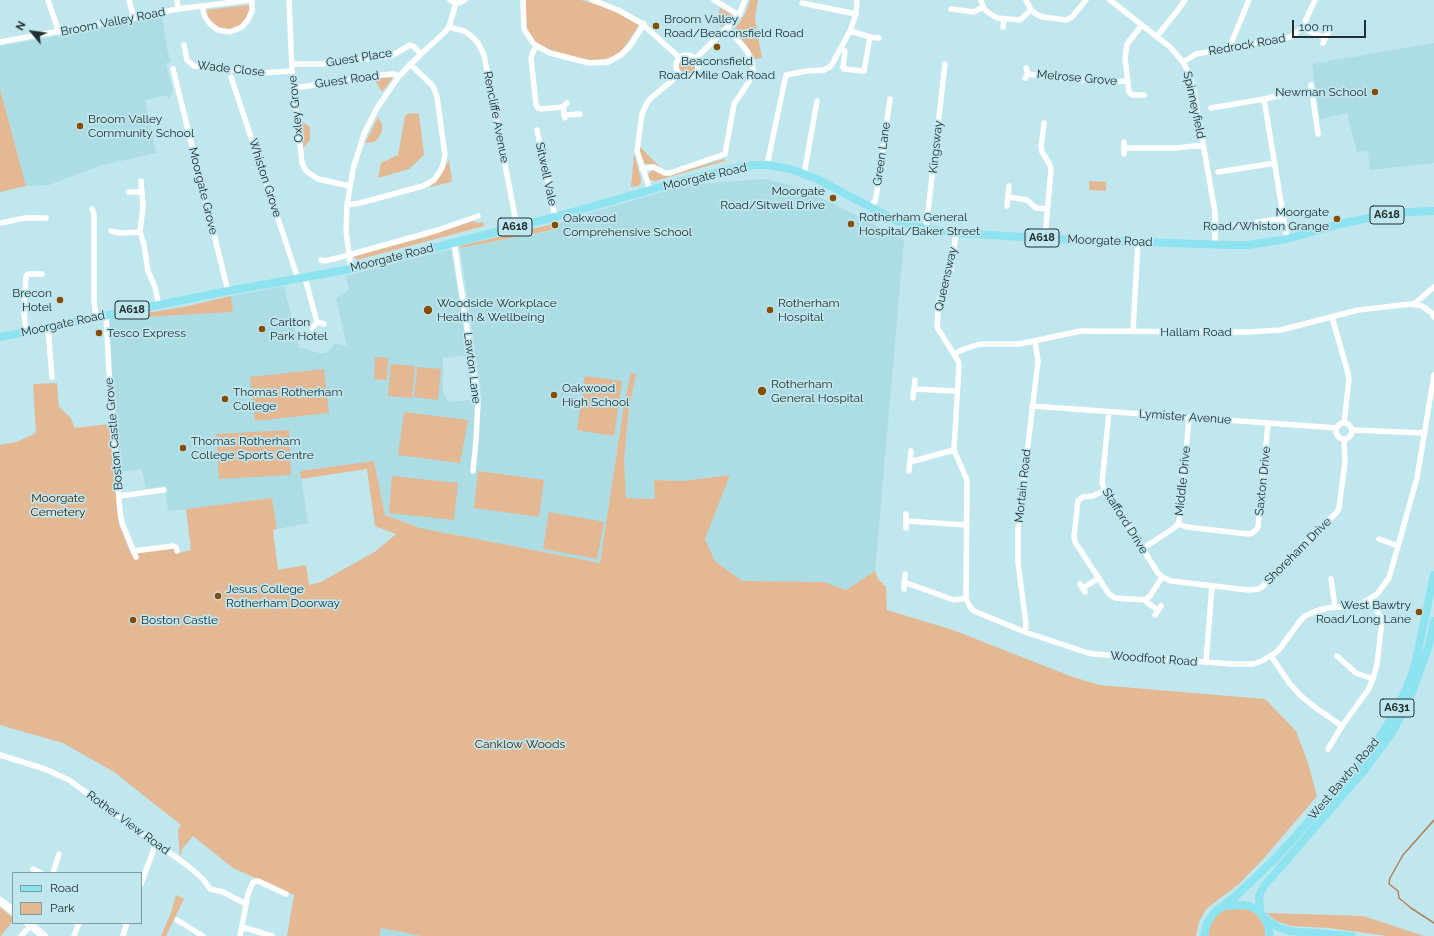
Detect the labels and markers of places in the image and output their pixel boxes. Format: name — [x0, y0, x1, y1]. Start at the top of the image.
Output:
place label: Broom Valley Road/Beaconsfield Road — [664, 12, 804, 40]
marker: Broom Valley Road/Beaconsfield Road — [651, 21, 661, 31]
marker: Beaconsfield Road/Mile Oak Road — [712, 42, 722, 52]
place label: Beaconsfield Road/Mile Oak Road — [659, 54, 775, 82]
place label: Newman School — [1275, 85, 1367, 99]
marker: Newman School — [1370, 87, 1380, 97]
place label: Broom Valley Community School — [88, 112, 194, 140]
marker: Broom Valley Community School — [75, 121, 85, 131]
place label: Moorgate Road/Sitwell Drive — [720, 184, 825, 212]
marker: Moorgate Road/Sitwell Drive — [828, 193, 838, 203]
place label: Moorgate Road/Whiston Grange — [1203, 205, 1329, 233]
place label: Rotherham General Hospital/Baker Street — [859, 210, 980, 238]
place label: Oakwood Comprehensive School — [563, 211, 692, 239]
marker: Moorgate Road/Whiston Grange — [1332, 214, 1342, 224]
marker: Rotherham General Hospital/Baker Street — [846, 219, 856, 229]
marker: Oakwood Comprehensive School — [550, 220, 560, 230]
place label: Brecon Hotel — [12, 286, 52, 314]
marker: Brecon Hotel — [55, 295, 65, 305]
place label: Woodside Workplace Health & Wellbeing — [437, 296, 557, 324]
place label: Rotherham Hospital — [778, 296, 840, 324]
marker: Woodside Workplace Health & Wellbeing — [422, 304, 434, 316]
marker: Rotherham Hospital — [765, 305, 775, 315]
place label: Carlton Park Hotel — [270, 315, 328, 343]
marker: Carlton Park Hotel — [257, 324, 267, 334]
place label: Tesco Express — [107, 326, 186, 340]
marker: Tesco Express — [94, 328, 104, 338]
place label: Rotherham General Hospital — [771, 377, 863, 405]
place label: Oakwood High School — [562, 381, 629, 409]
place label: Thomas Rotherham College — [233, 385, 342, 413]
marker: Rotherham General Hospital — [756, 385, 768, 397]
marker: Oakwood High School — [549, 390, 559, 400]
marker: Thomas Rotherham College — [220, 394, 230, 404]
place label: Thomas Rotherham College Sports Centre — [191, 434, 314, 462]
marker: Thomas Rotherham College Sports Centre — [178, 443, 188, 453]
place label: Jesus College Rotherham Doorway — [226, 582, 340, 610]
marker: Jesus College Rotherham Doorway — [213, 591, 223, 601]
place label: West Bawtry Road/Long Lane — [1316, 598, 1411, 626]
marker: West Bawtry Road/Long Lane — [1414, 607, 1424, 617]
place label: Boston Castle — [141, 613, 218, 627]
marker: Boston Castle — [128, 615, 138, 625]

